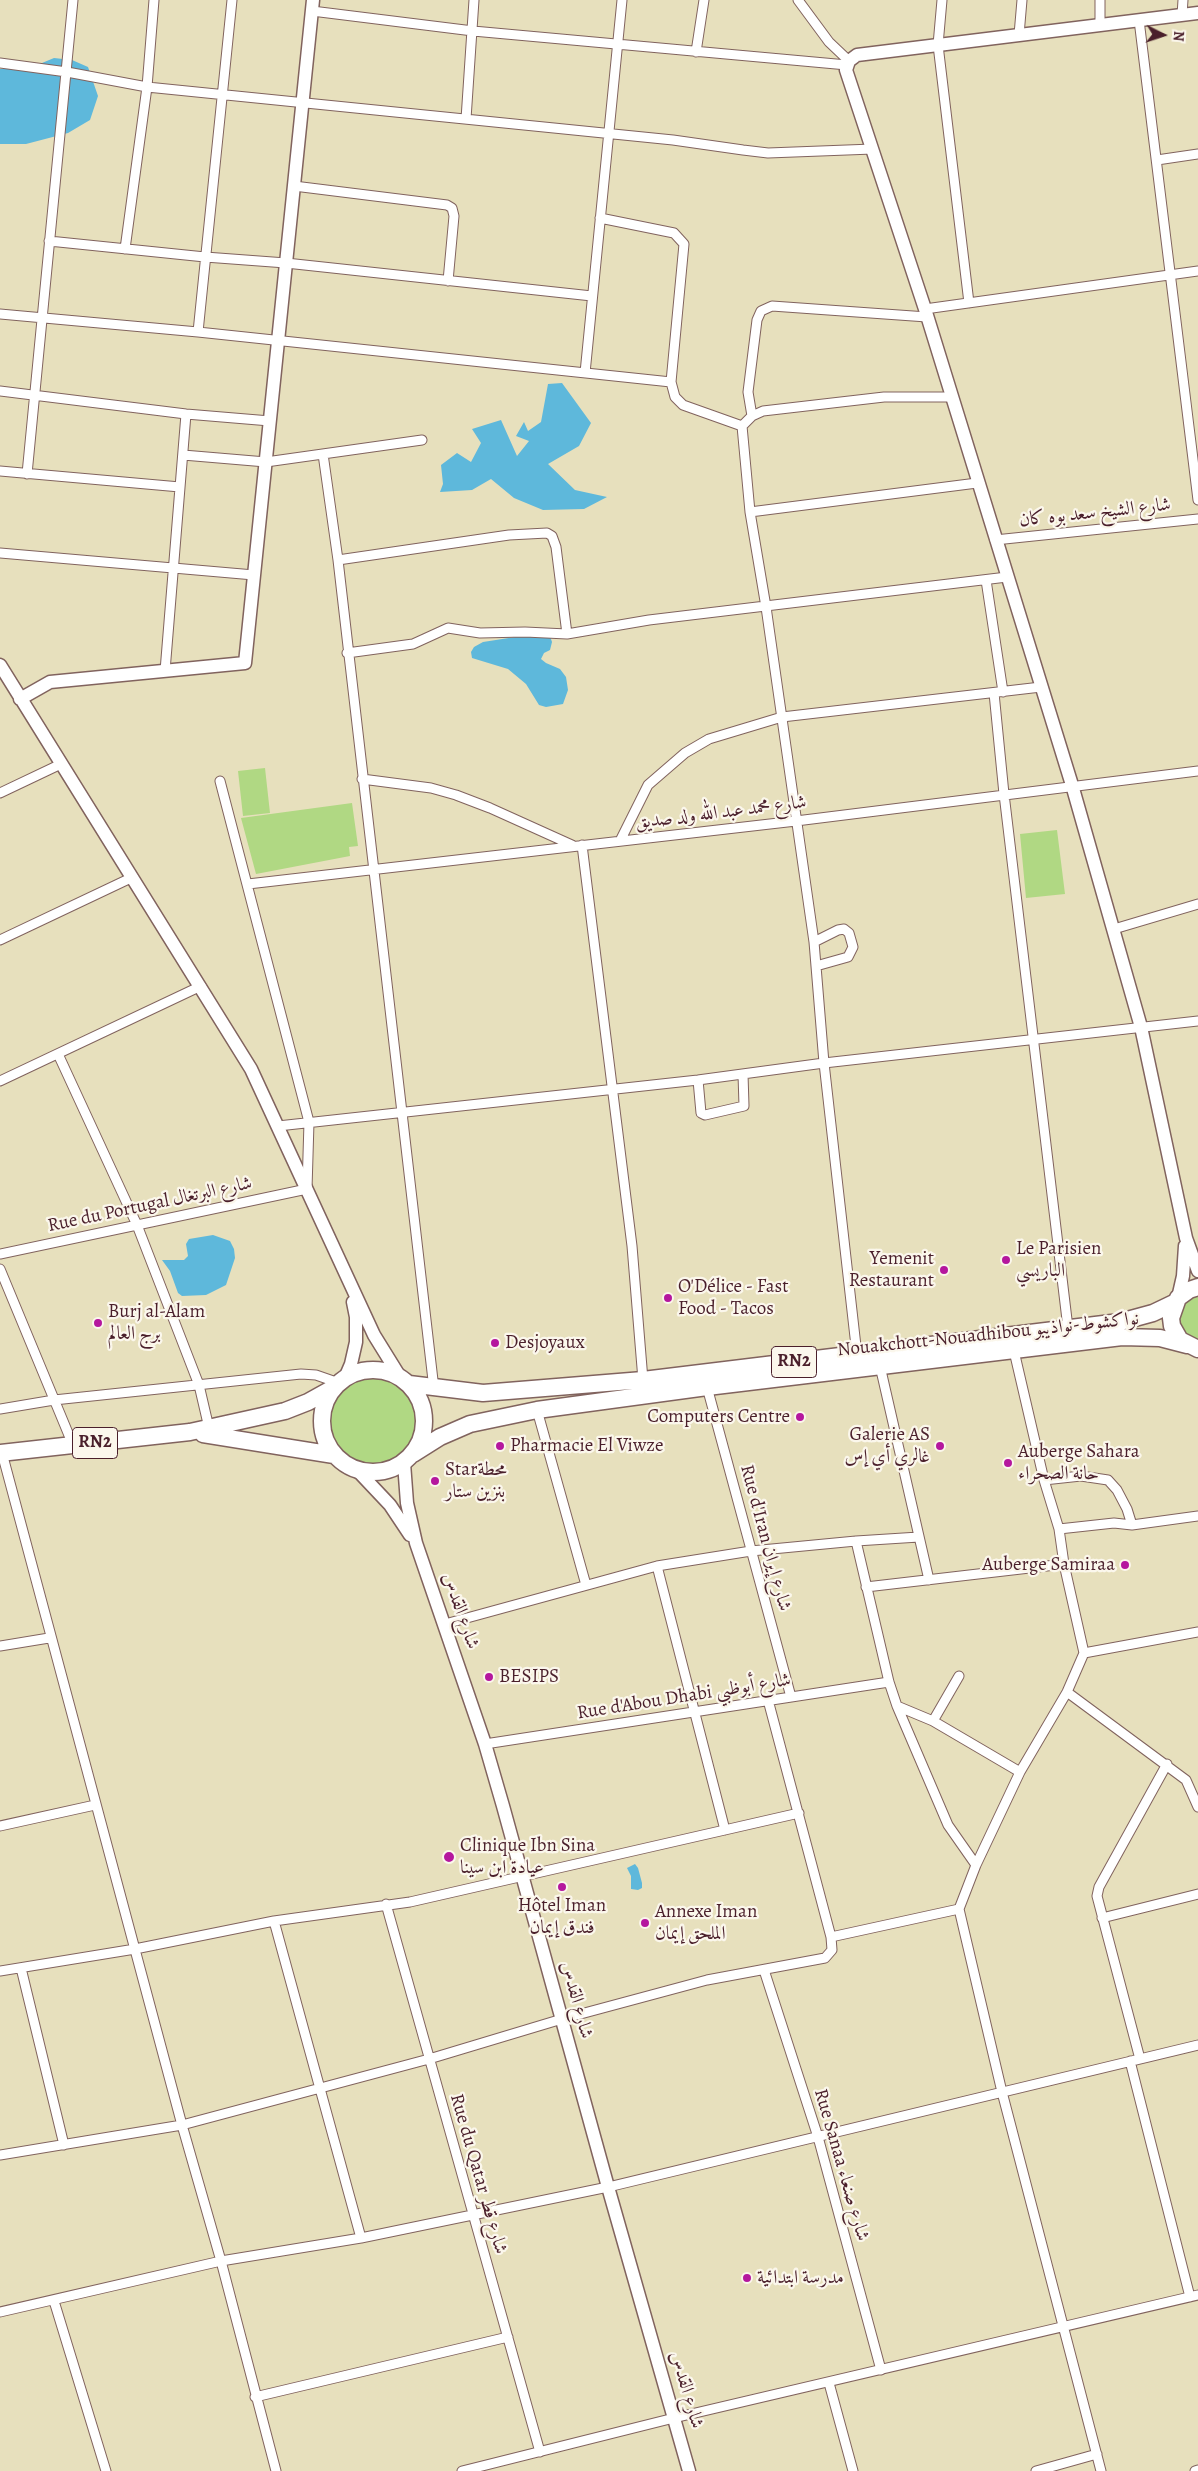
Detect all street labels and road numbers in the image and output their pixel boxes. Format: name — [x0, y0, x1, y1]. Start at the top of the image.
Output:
street label: شارع الشيخ سعد بوه كان — [1018, 494, 1172, 532]
street label: شارع محمد عبد الله ولد صديق — [634, 791, 808, 835]
street label: Rue du Portugal شارع البرتغال — [46, 1172, 254, 1238]
street label: Nouakchott-Nouadhibou نواكشوط-نواذيبو — [836, 1308, 1140, 1362]
road number: RN2 — [772, 1346, 816, 1378]
road number: RN2 — [72, 1428, 118, 1459]
street label: Rue d'Iran شارع إيران — [735, 1462, 795, 1614]
street label: شارع القدس — [436, 1570, 484, 1652]
street label: Rue d'Abou Dhabi شارع أبوظبي — [575, 1669, 793, 1725]
street label: شارع القدس — [555, 1959, 597, 2041]
street label: Rue Sanaa شارع صنعاء — [808, 2086, 874, 2244]
street label: Rue du Qatar شارع قطر — [444, 2091, 512, 2257]
street label: شارع القدس — [664, 2349, 708, 2431]

